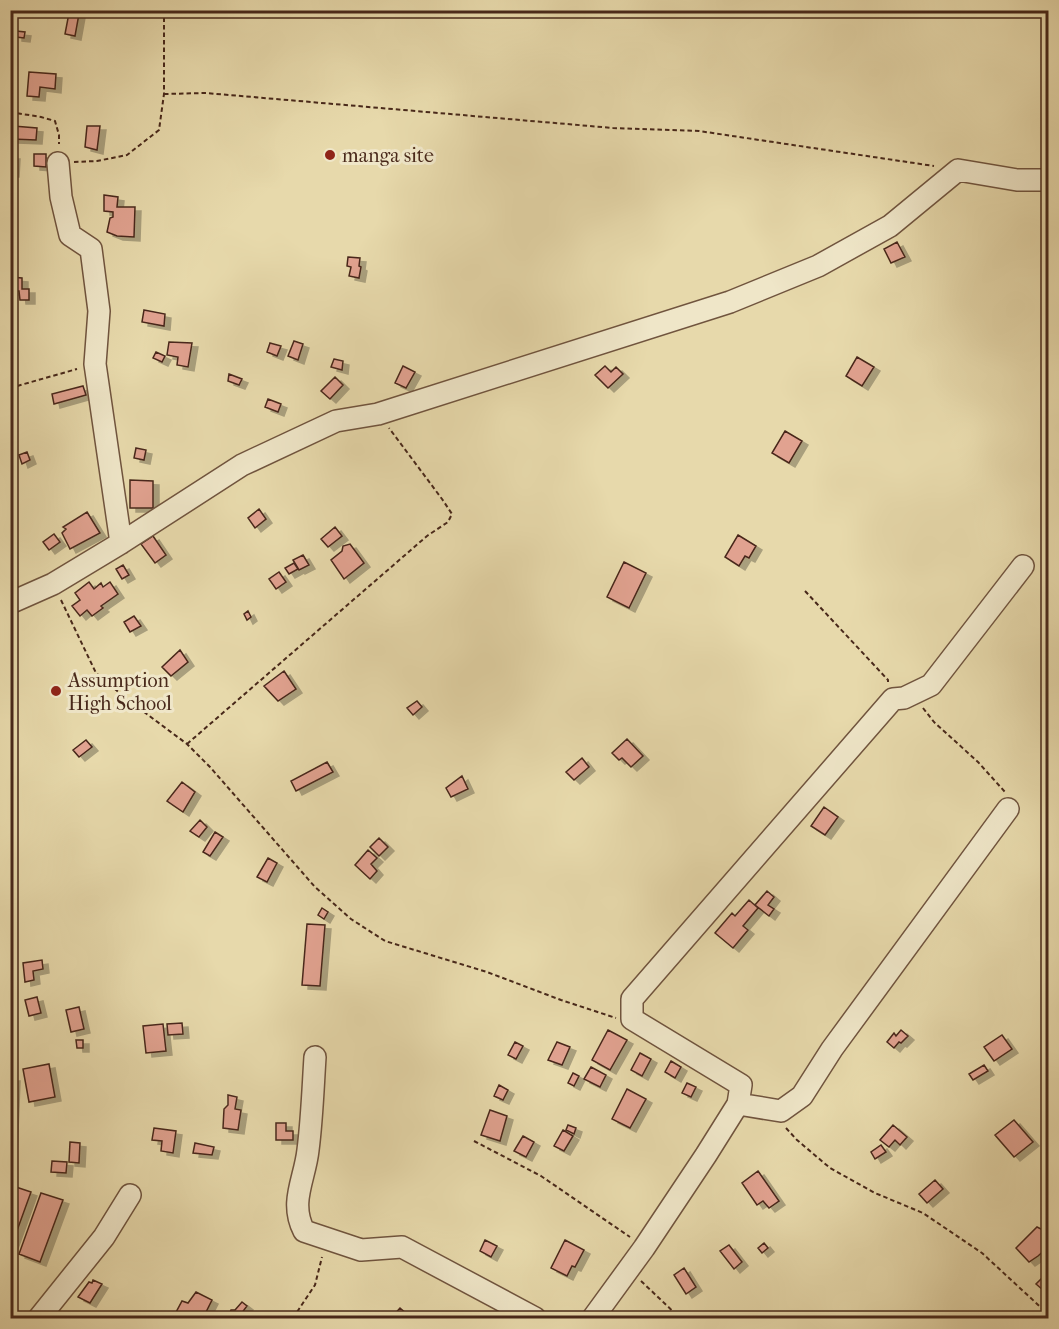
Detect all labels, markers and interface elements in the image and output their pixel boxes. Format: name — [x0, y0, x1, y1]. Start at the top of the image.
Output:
place label: manga site — [342, 144, 434, 167]
marker: manga site — [323, 148, 337, 162]
place label: Assumption High School — [67, 669, 172, 715]
marker: Assumption High School — [49, 684, 63, 698]

